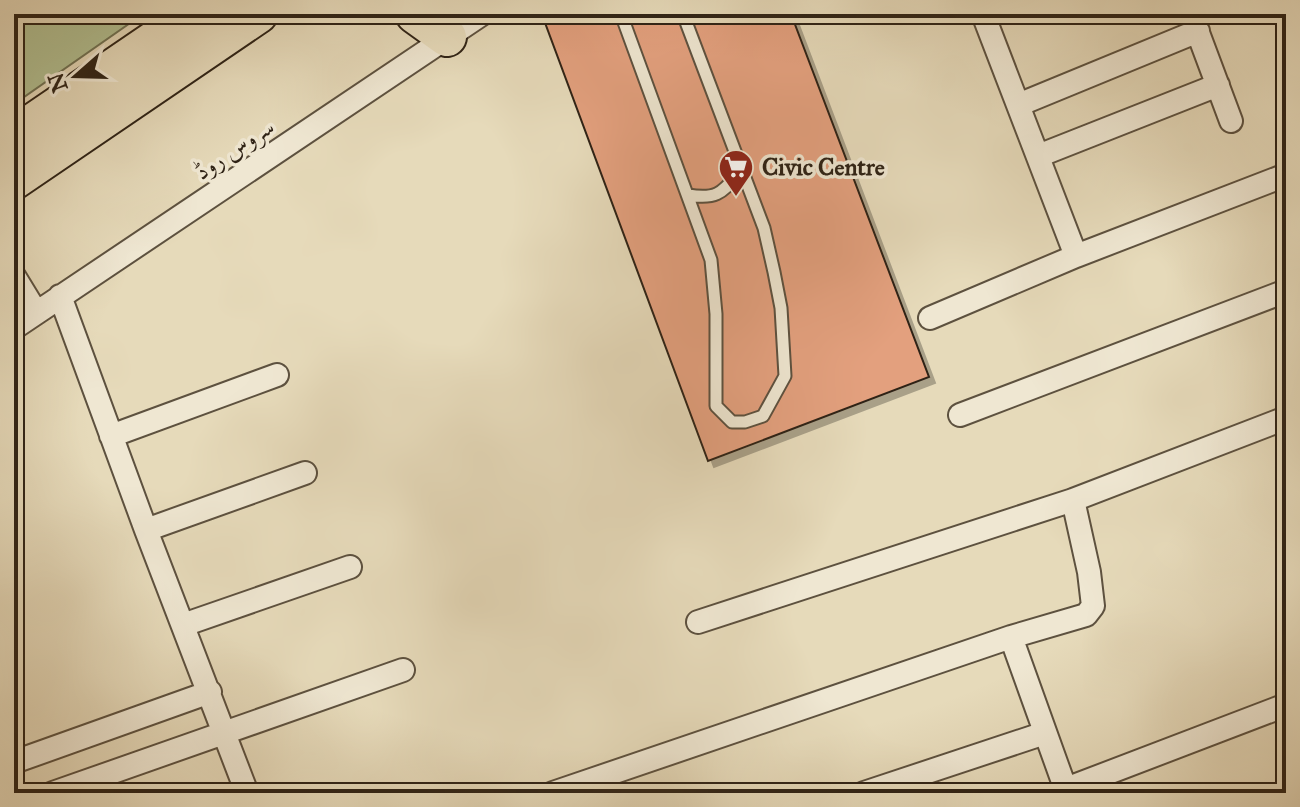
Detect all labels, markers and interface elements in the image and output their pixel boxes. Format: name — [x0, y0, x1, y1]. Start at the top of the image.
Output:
north arrow — [36, 36, 116, 116]
text: N — [42, 69, 74, 96]
street label: سروس روڈ — [188, 111, 280, 187]
supermarket icon: Civic Centre — [717, 148, 755, 198]
place label: Civic Centre — [762, 152, 885, 182]

